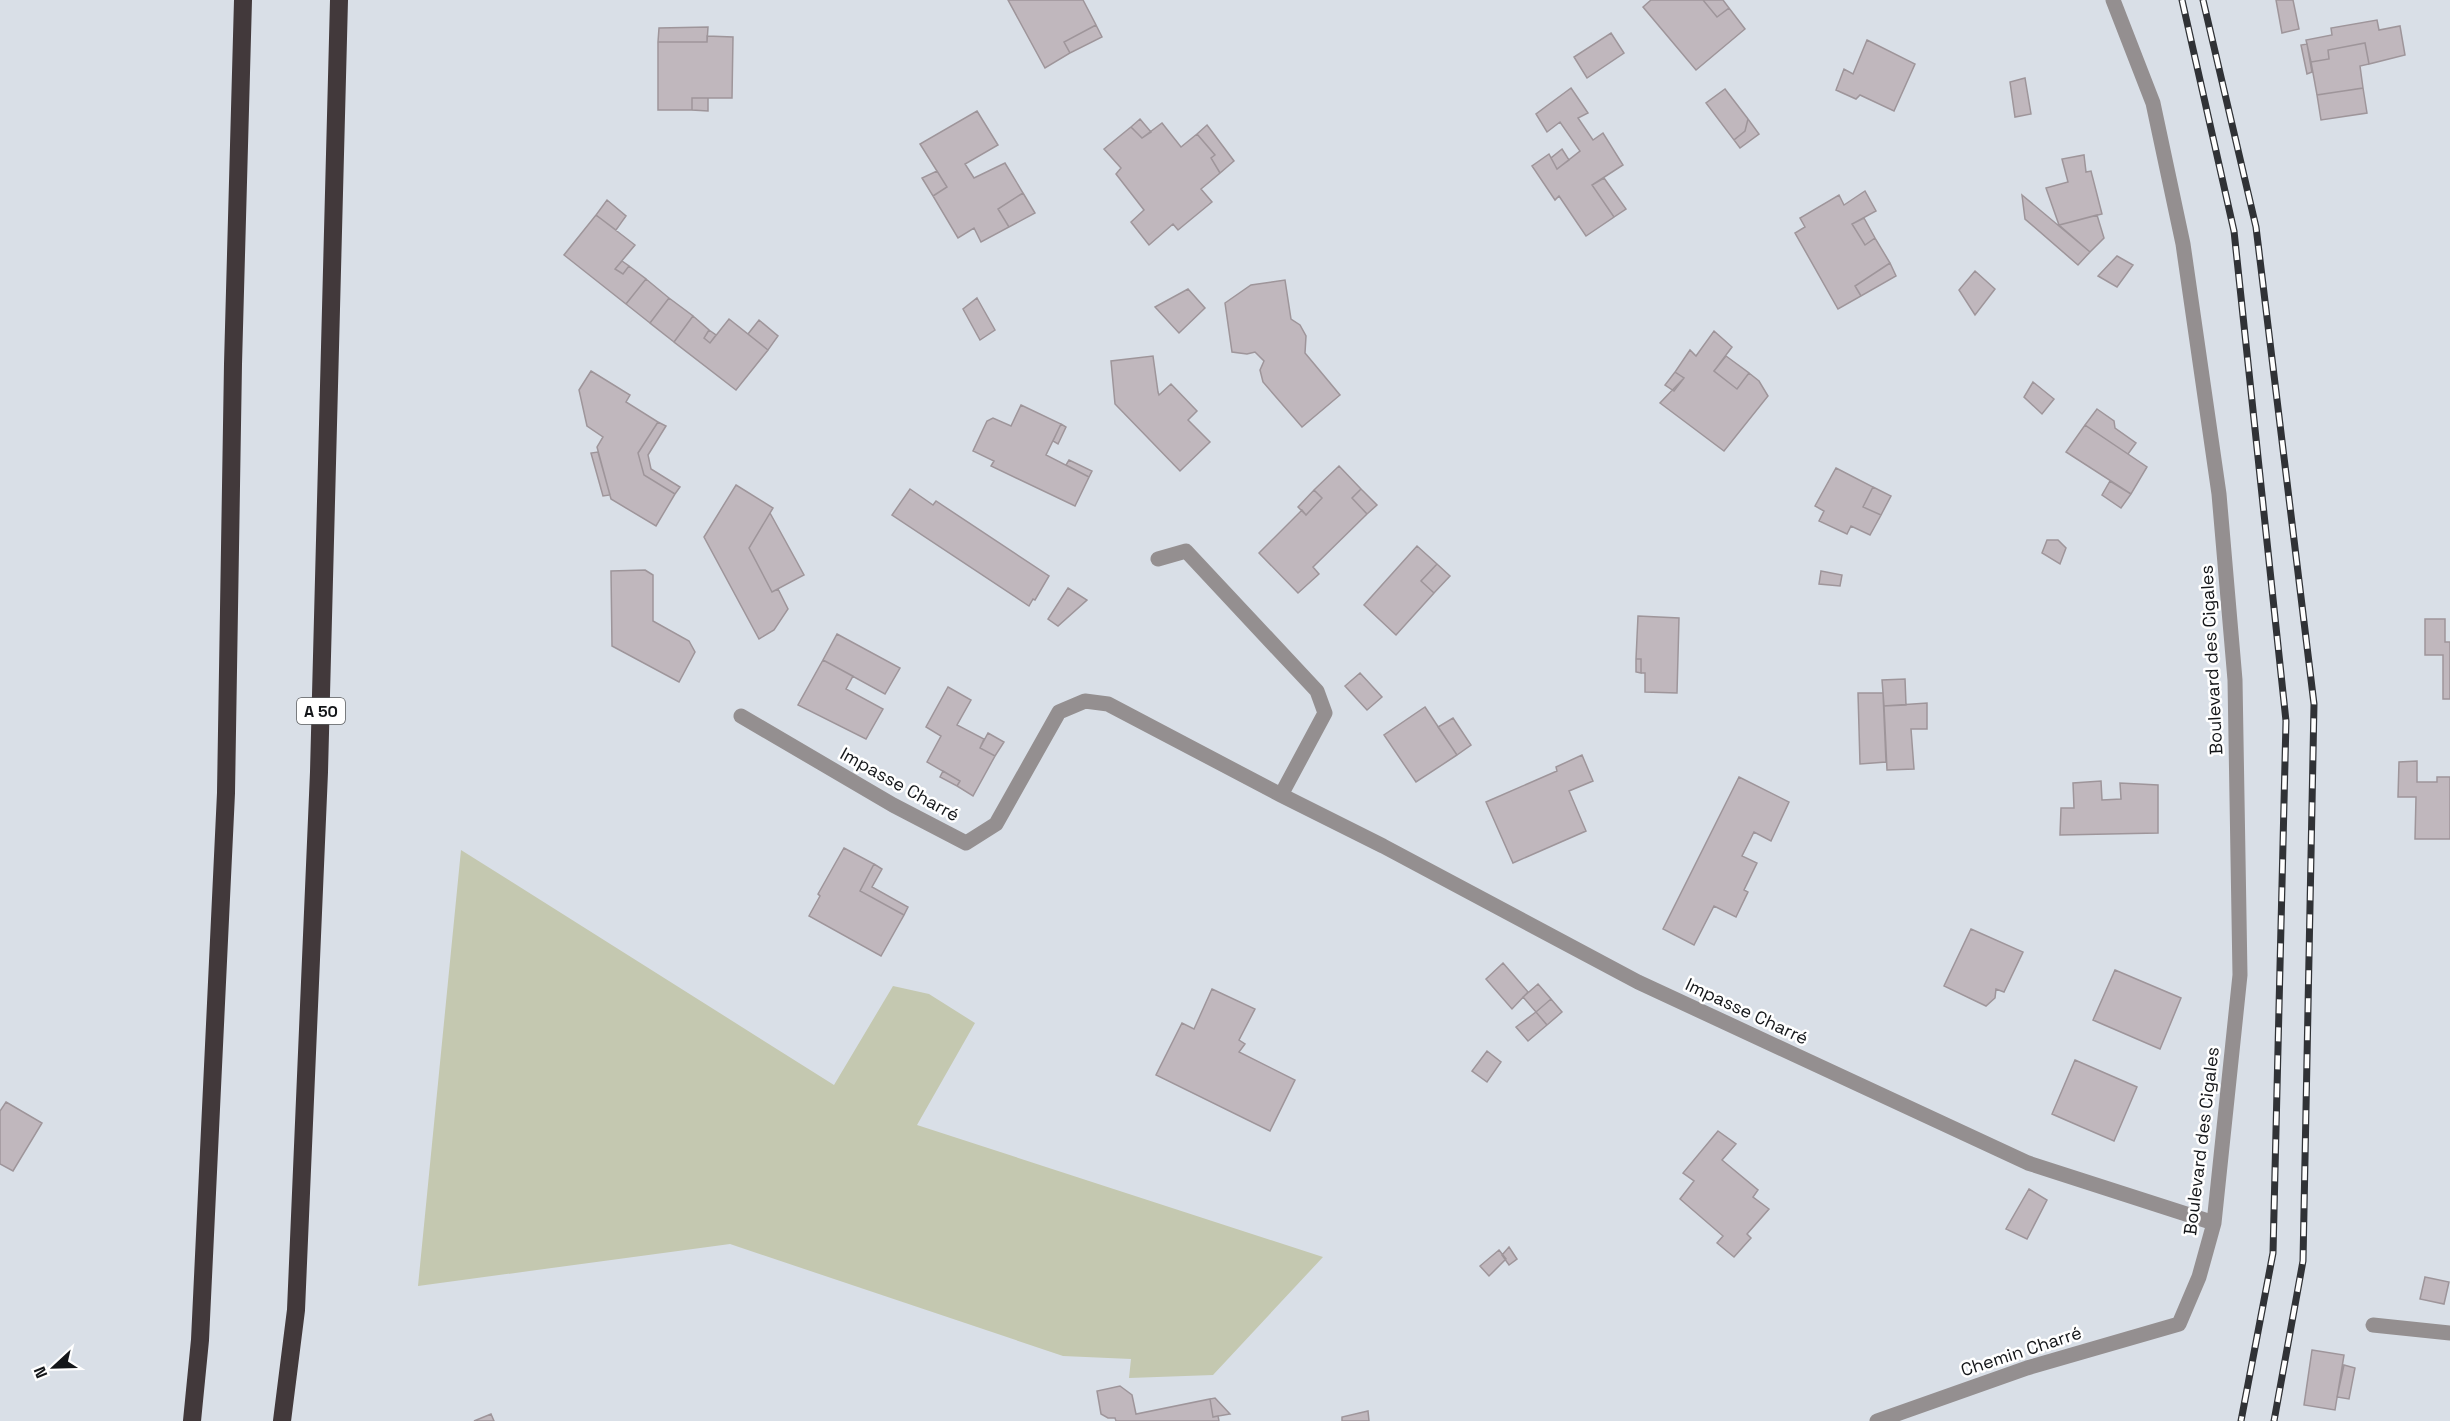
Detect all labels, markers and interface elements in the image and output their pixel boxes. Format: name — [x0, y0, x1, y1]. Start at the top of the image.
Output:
street label: Boulevard des Cigales — [2195, 565, 2227, 755]
road number: A 50 — [297, 698, 345, 724]
street label: Impasse Charré — [836, 742, 964, 826]
street label: Impasse Charré — [1682, 973, 1812, 1049]
street label: Boulevard des Cigales — [2178, 1045, 2224, 1237]
street label: Chemin Charré — [1958, 1321, 2084, 1381]
north arrow — [24, 1337, 84, 1397]
text: N — [29, 1364, 52, 1381]

